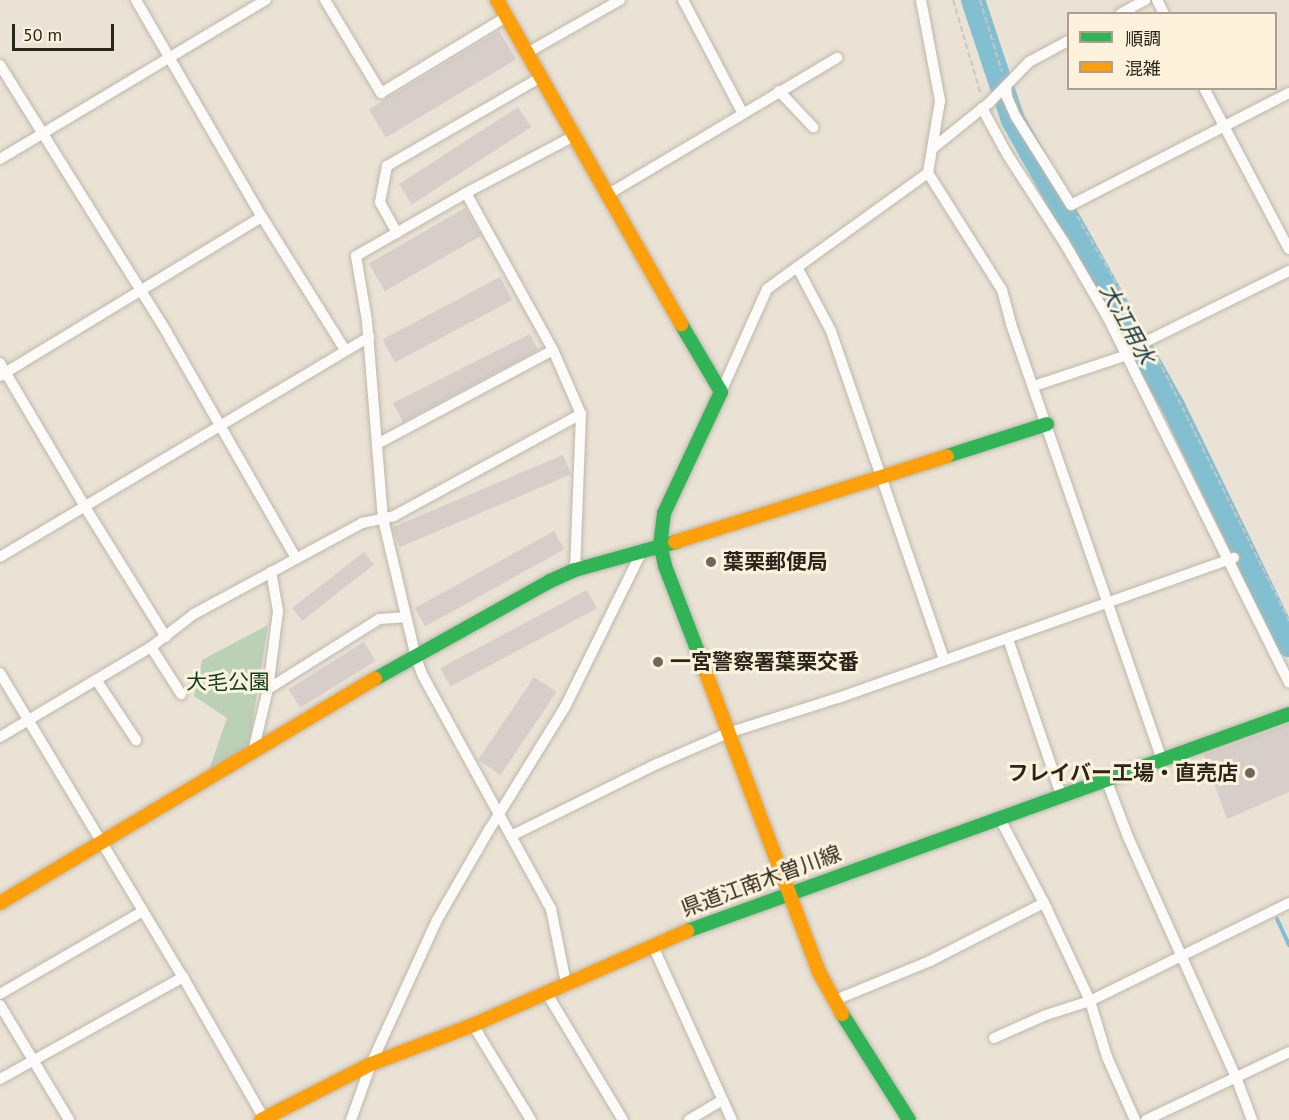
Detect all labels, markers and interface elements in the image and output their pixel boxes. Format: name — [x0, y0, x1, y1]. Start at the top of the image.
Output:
scale bar — [15, 12, 117, 50]
legend — [1067, 12, 1277, 90]
text: 50 m — [23, 23, 62, 46]
text: 順調 — [1125, 27, 1161, 50]
text: 混雑 — [1125, 57, 1161, 80]
water label: 大江用水 — [1094, 279, 1160, 369]
place label: 葉栗郵便局 — [723, 549, 828, 575]
marker: 葉栗郵便局 — [704, 555, 718, 569]
place label: 一宮警察署葉栗交番 — [670, 649, 859, 675]
marker: 一宮警察署葉栗交番 — [651, 655, 665, 669]
park label: 大毛公園 — [186, 669, 270, 695]
place label: フレイバー工場・直売店 — [1007, 760, 1238, 786]
marker: フレイバー工場・直売店 — [1243, 766, 1257, 780]
street label: 県道江南木曽川線 — [678, 840, 844, 922]

